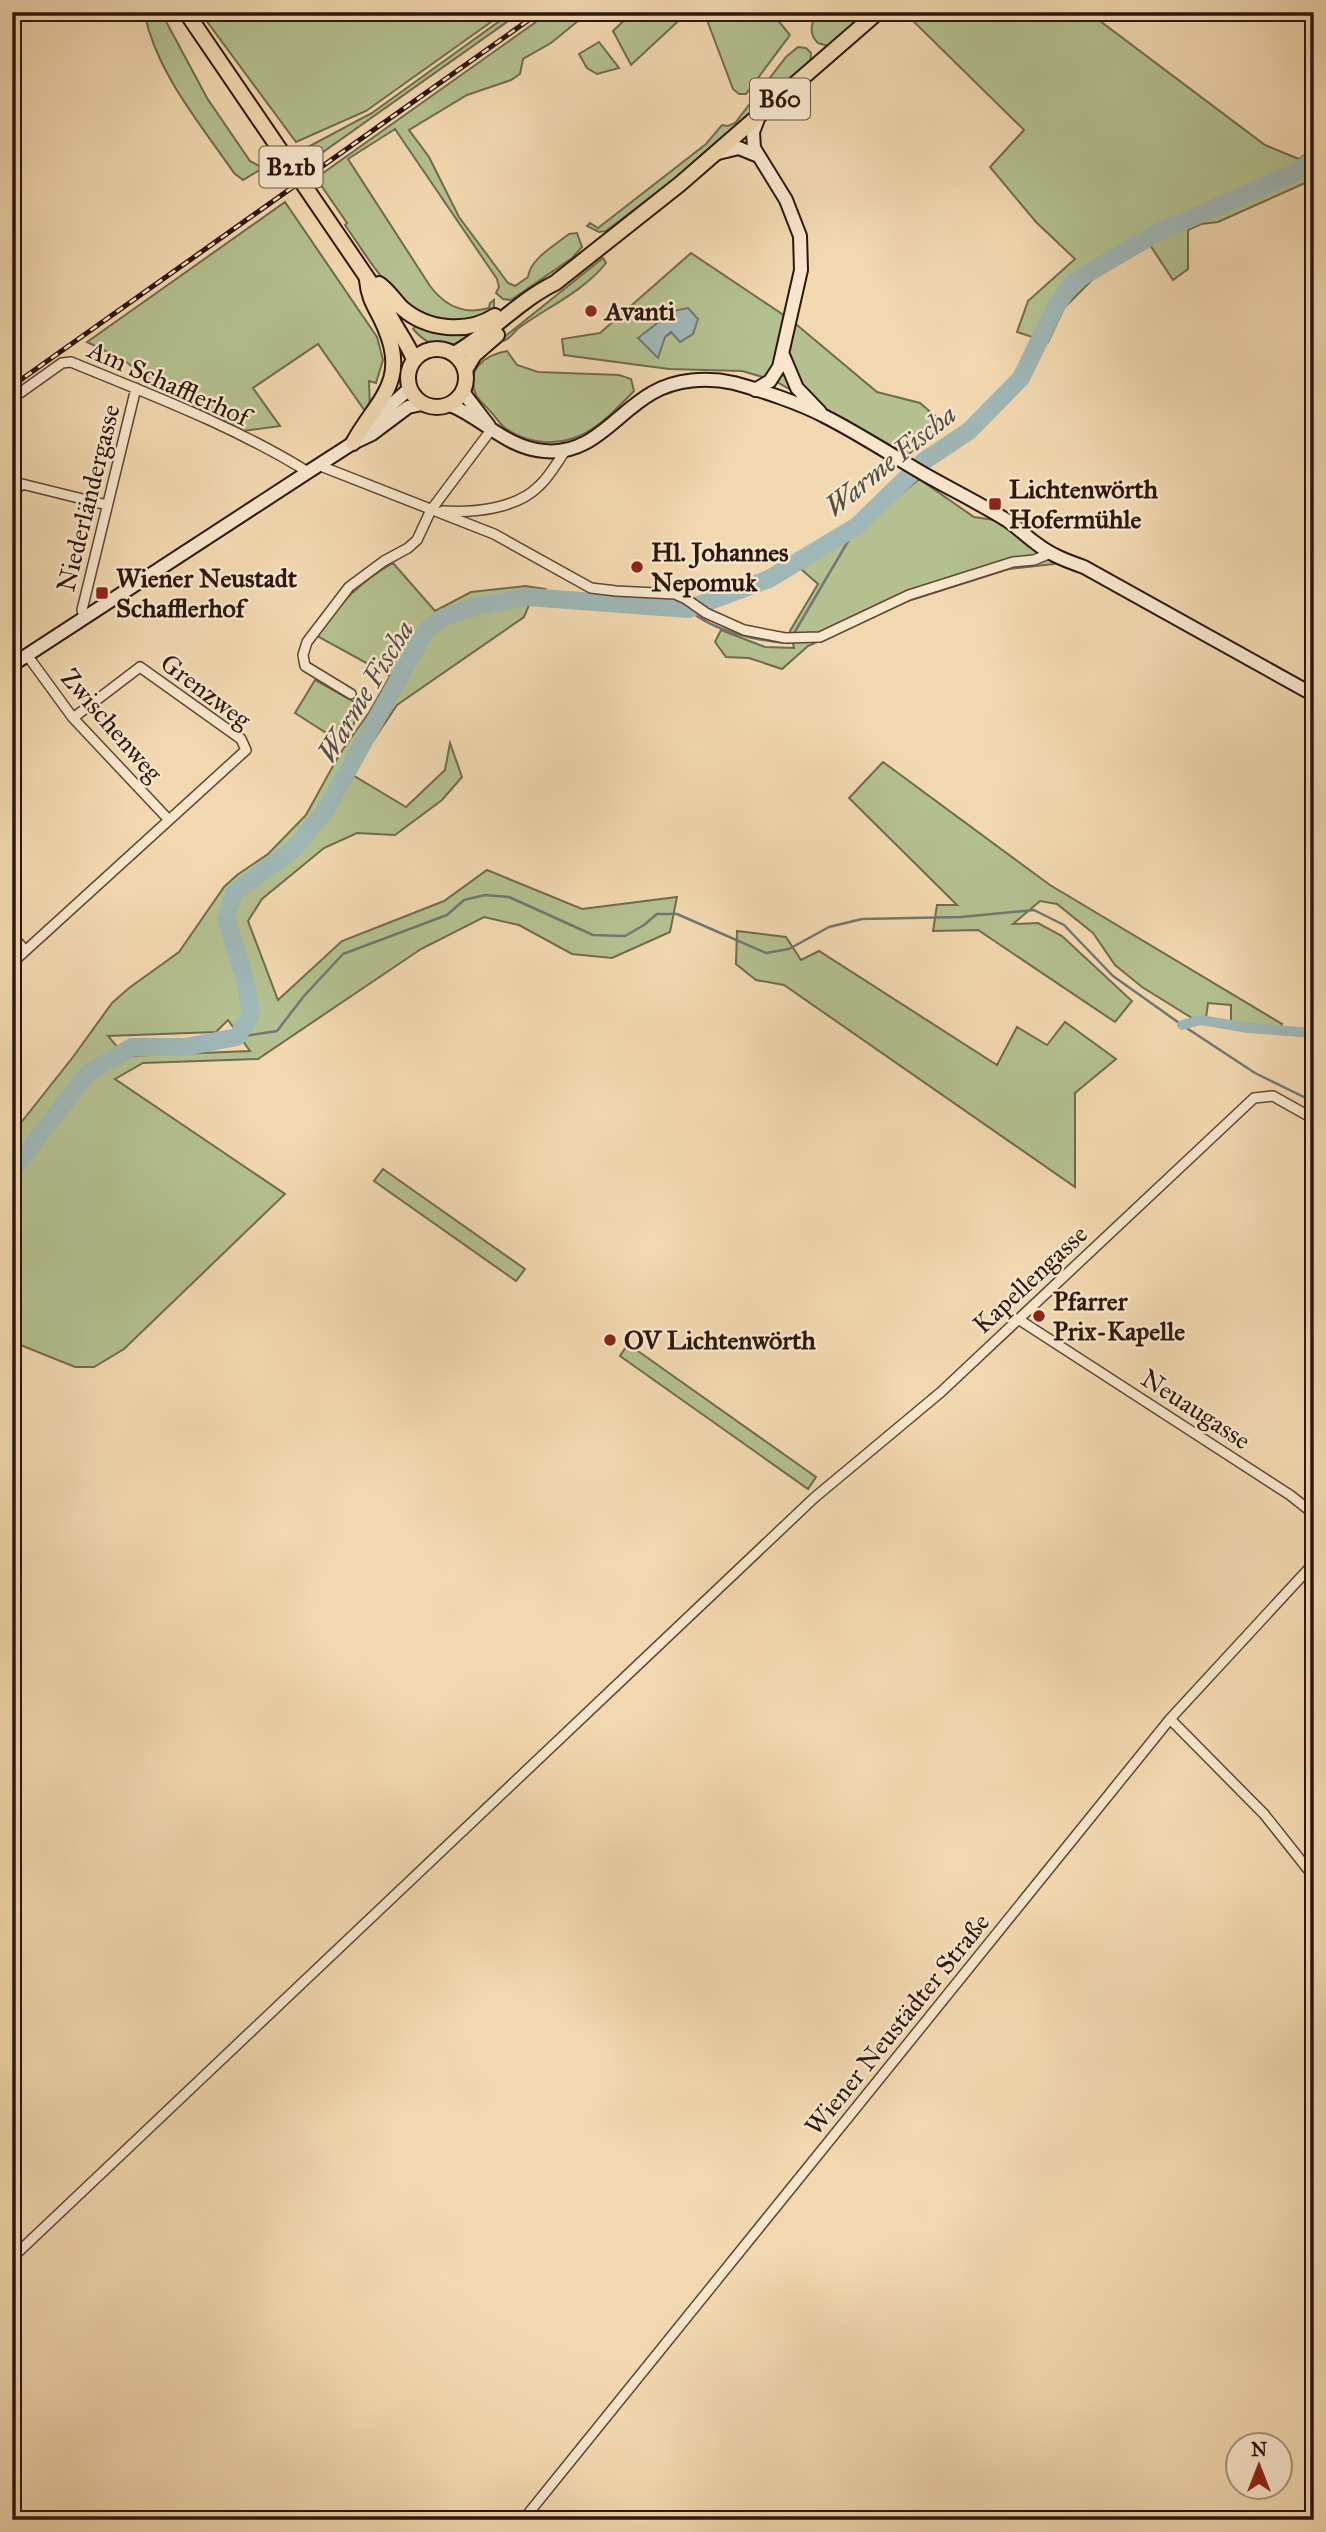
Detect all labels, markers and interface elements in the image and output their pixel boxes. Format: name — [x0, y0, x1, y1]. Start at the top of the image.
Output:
road number: B60 — [750, 78, 810, 119]
road number: B21b — [260, 146, 322, 188]
place label: Avanti — [603, 295, 676, 327]
marker: Avanti — [583, 303, 599, 319]
street label: Am Schafflerhof — [82, 333, 259, 435]
water label: Warme Fischa — [817, 397, 963, 524]
street label: Niederländergasse — [49, 401, 127, 595]
place label: Lichtenwörth Hofermühle — [1009, 473, 1158, 535]
marker: Lichtenwörth Hofermühle — [987, 496, 1003, 512]
place label: Hl. Johannes Nepomuk — [651, 536, 789, 598]
marker: Hl. Johannes Nepomuk — [629, 559, 645, 575]
place label: Wiener Neustadt Schafflerhof — [116, 562, 298, 624]
marker: Wiener Neustadt Schafflerhof — [94, 585, 110, 601]
water label: Warme Fischa — [309, 614, 421, 769]
street label: Grenzweg — [154, 647, 258, 736]
street label: Zwischenweg — [54, 662, 170, 789]
street label: Kapellengasse — [966, 1218, 1094, 1340]
place label: Pfarrer Prix-Kapelle — [1053, 1285, 1185, 1347]
marker: Pfarrer Prix-Kapelle — [1031, 1308, 1047, 1324]
place label: OV Lichtenwörth — [624, 1324, 816, 1356]
marker: OV Lichtenwörth — [602, 1332, 618, 1348]
street label: Neuaugasse — [1135, 1362, 1257, 1456]
street label: Wiener Neustädter Straße — [798, 1906, 996, 2141]
north arrow — [1224, 2430, 1294, 2500]
text: N — [1251, 2438, 1267, 2461]

